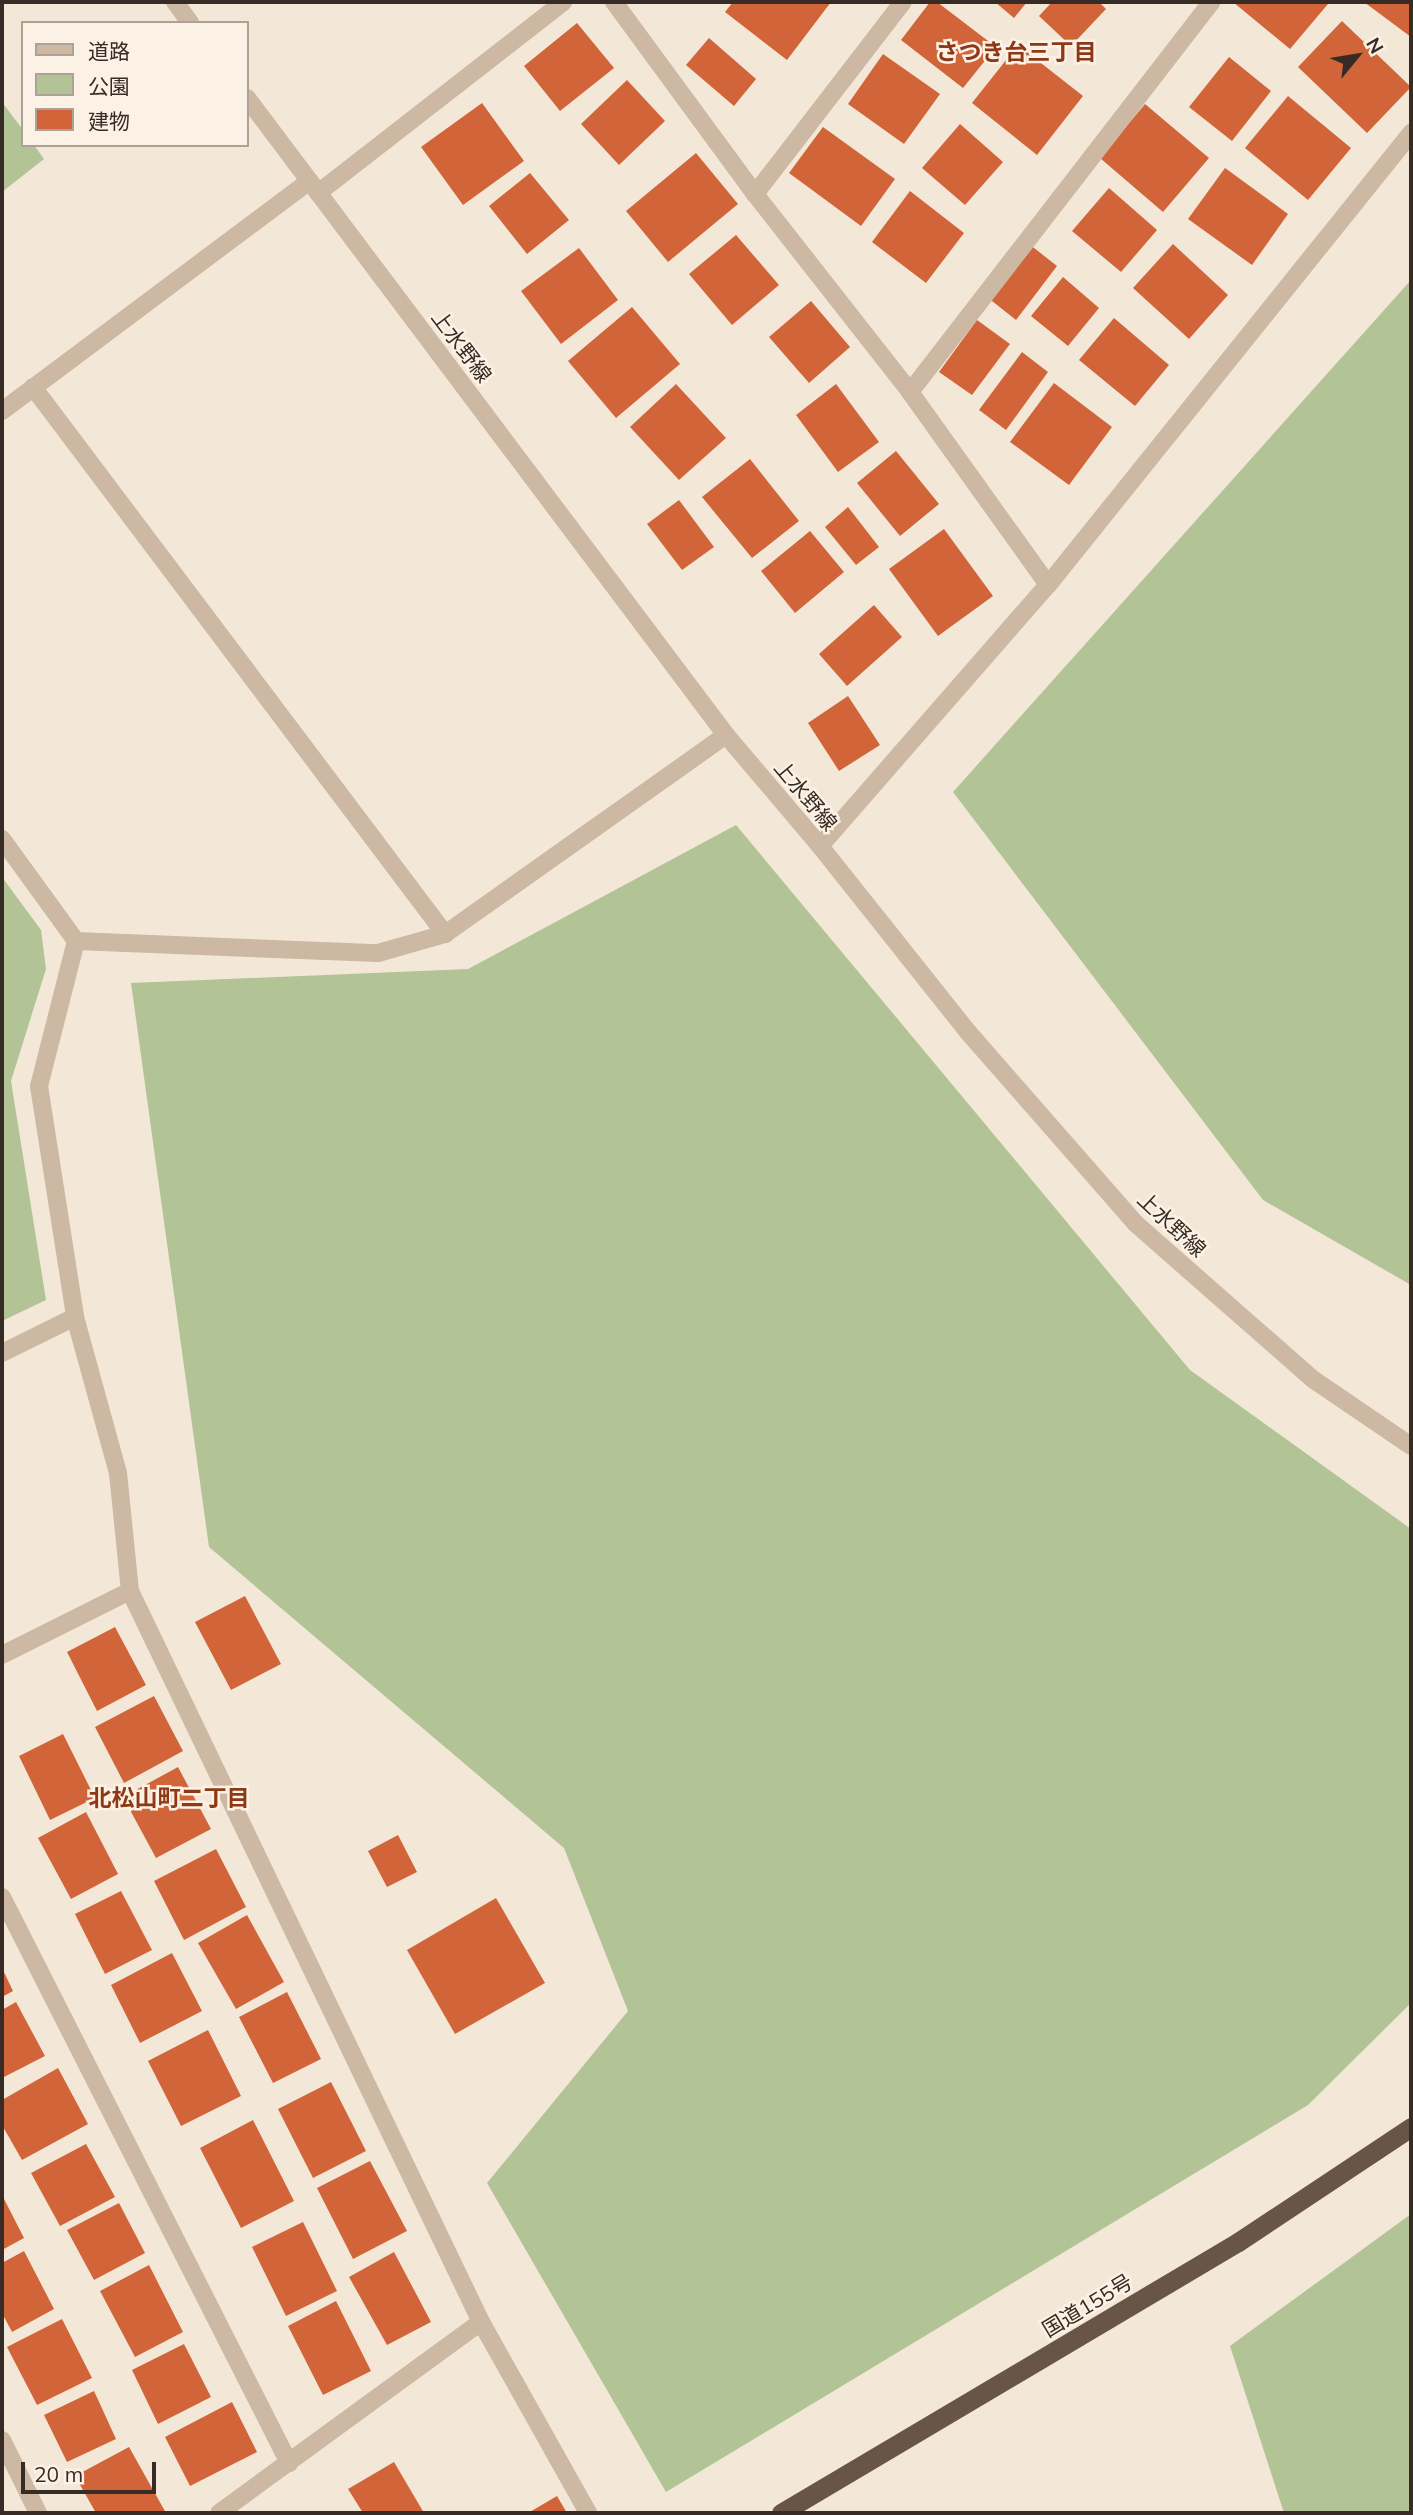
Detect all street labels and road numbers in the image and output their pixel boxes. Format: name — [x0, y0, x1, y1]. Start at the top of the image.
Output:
street label: 上水野線 — [427, 305, 497, 387]
street label: 上水野線 — [769, 755, 843, 835]
street label: 上水野線 — [1133, 1186, 1211, 1262]
street label: 国道155号 — [1037, 2268, 1137, 2342]

